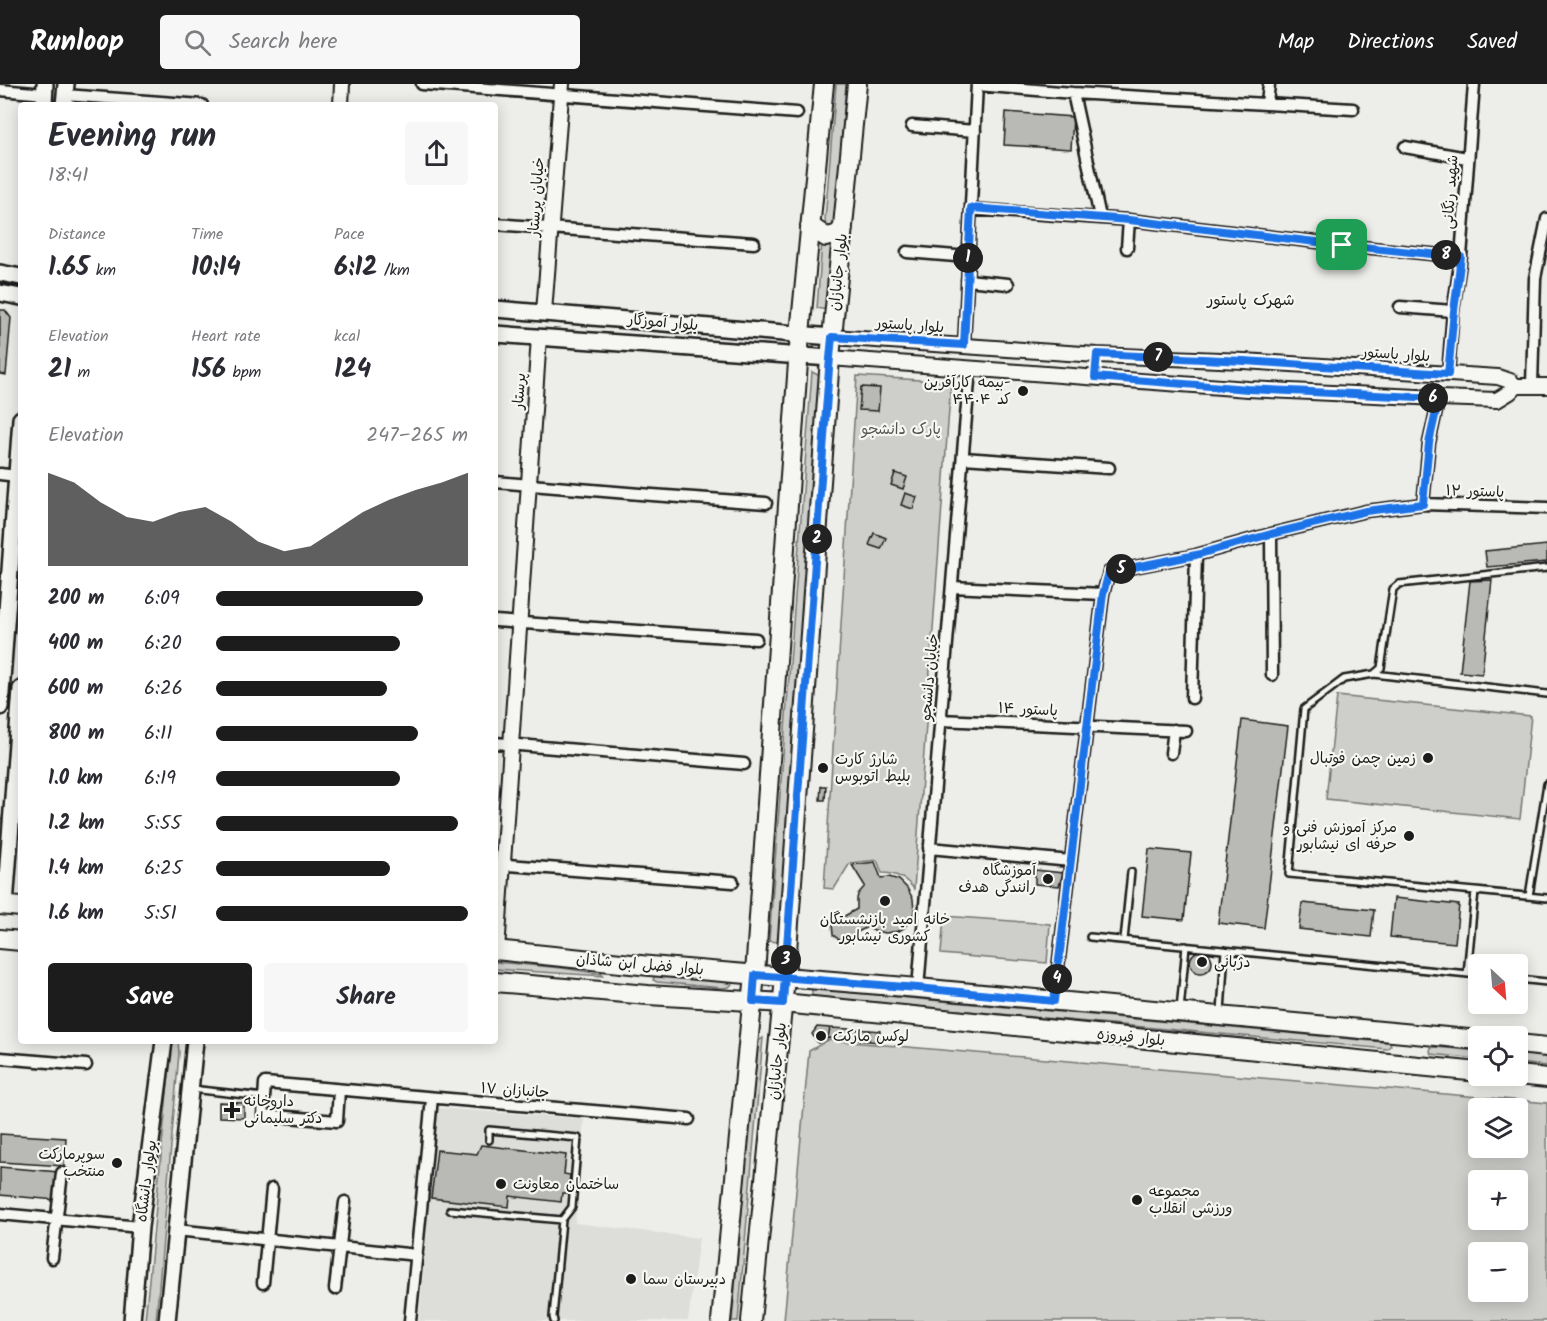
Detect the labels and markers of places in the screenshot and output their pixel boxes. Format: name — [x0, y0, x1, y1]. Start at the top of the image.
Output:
pin — [1316, 219, 1367, 270]
pin: 8 — [1431, 240, 1461, 270]
pin: 1 — [953, 243, 983, 273]
pin: 7 — [1143, 342, 1173, 372]
place label: بیمه کارآفرین- کد ۴۴۰۴ — [924, 371, 1011, 412]
pin: 6 — [1418, 383, 1448, 413]
marker: بیمه کارآفرین- کد ۴۴۰۴ — [1016, 384, 1030, 398]
pin: 2 — [802, 524, 832, 554]
pin: 5 — [1106, 554, 1136, 584]
place label: زمین چمن فوتبال — [1310, 747, 1416, 771]
place label: شارژ کارت بلیط اتوبوس — [835, 748, 911, 789]
marker: زمین چمن فوتبال — [1421, 751, 1435, 765]
marker: شارژ کارت بلیط اتوبوس — [816, 761, 830, 775]
place label: مرکز آموزش فنی و حرفه ای نیشابور — [1282, 816, 1397, 857]
marker: مرکز آموزش فنی و حرفه ای نیشابور — [1402, 829, 1416, 843]
place label: آموزشگاه رانندگی هدف — [958, 859, 1037, 900]
marker: آموزشگاه رانندگی هدف — [1041, 872, 1055, 886]
marker: خانه امید بازنشستگان کشوری نیشابور — [878, 894, 892, 908]
place label: خانه امید بازنشستگان کشوری نیشابور — [820, 908, 950, 949]
pin: 3 — [771, 945, 801, 975]
place label: دژبانی — [1214, 951, 1251, 975]
marker: دژبانی — [1195, 955, 1209, 969]
pin: 4 — [1042, 964, 1072, 994]
place label: لوکس مارکت — [833, 1025, 909, 1049]
marker: لوکس مارکت — [814, 1029, 828, 1043]
place label: داروخانه دکتر سلیمانی — [244, 1090, 322, 1131]
marker: داروخانه دکتر سلیمانی — [225, 1103, 239, 1117]
place label: سوپرمارکت منتخب — [38, 1143, 105, 1184]
marker: سوپرمارکت منتخب — [110, 1156, 124, 1170]
place label: ساختمان معاونت — [513, 1173, 619, 1197]
marker: ساختمان معاونت — [494, 1177, 508, 1191]
place label: مجموعه ورزشی انقلاب — [1149, 1180, 1232, 1221]
marker: مجموعه ورزشی انقلاب — [1130, 1193, 1144, 1207]
place label: دبیرستان سما — [643, 1268, 726, 1292]
marker: دبیرستان سما — [624, 1272, 638, 1286]

